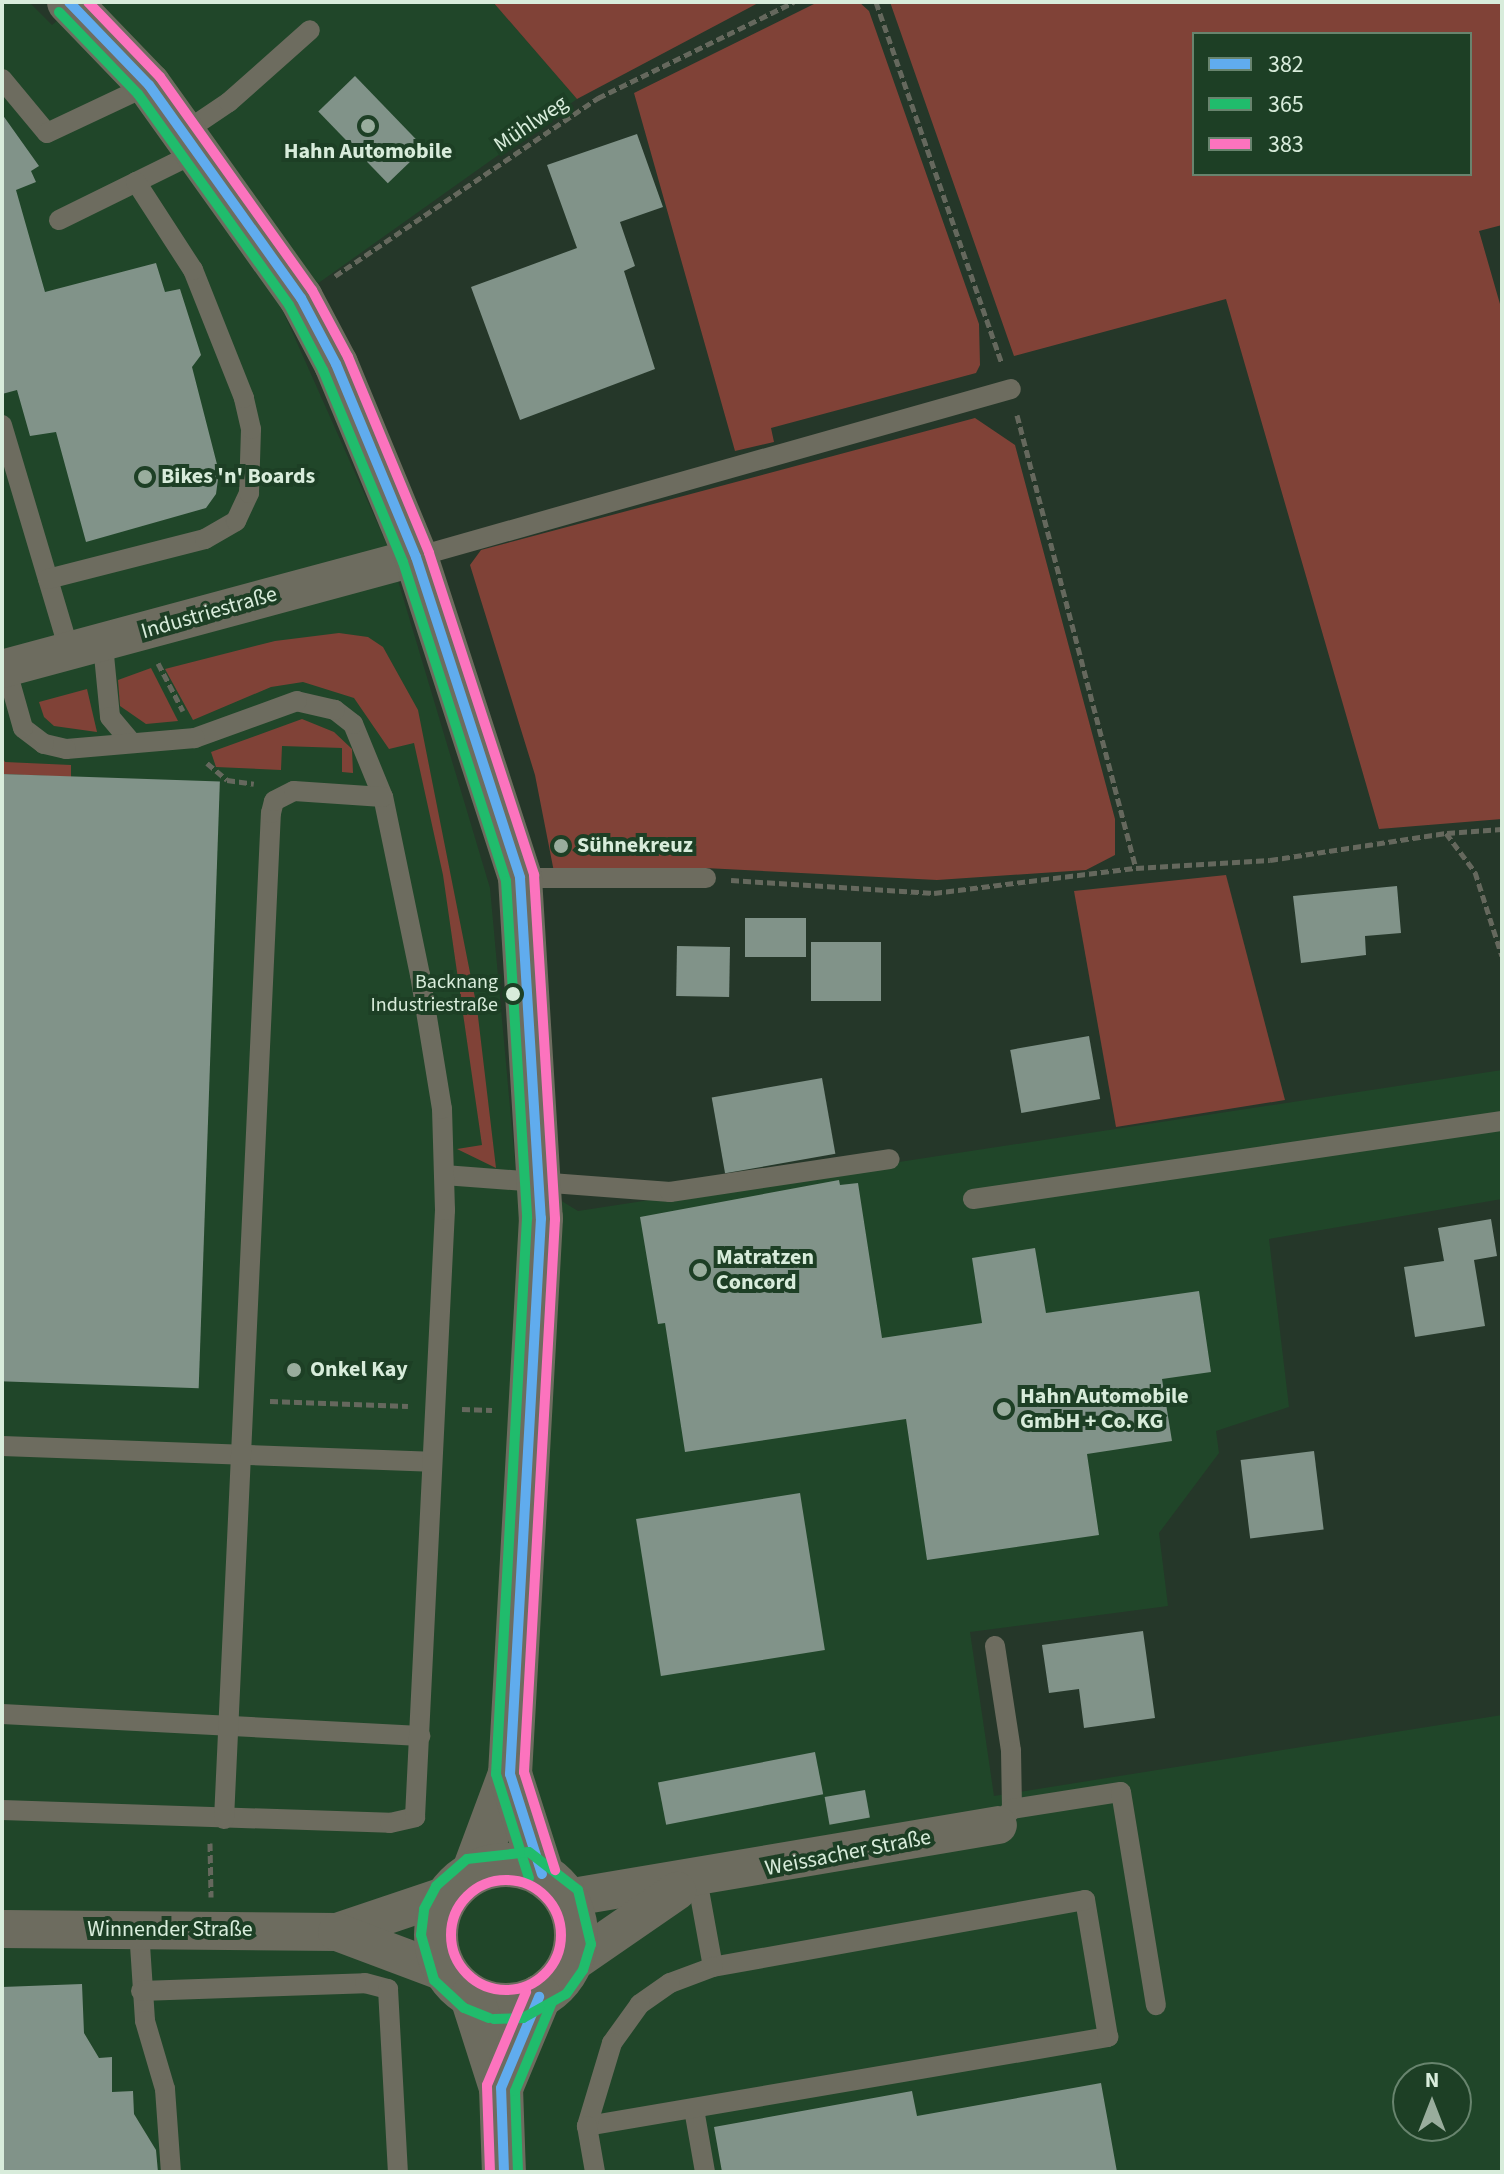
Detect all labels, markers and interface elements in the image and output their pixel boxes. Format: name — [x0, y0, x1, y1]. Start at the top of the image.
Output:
legend — [1192, 32, 1472, 176]
text: 382 — [1268, 47, 1304, 82]
text: 365 — [1268, 87, 1304, 122]
street label: Mühlweg — [489, 90, 573, 158]
marker: Hahn Automobile — [359, 117, 377, 135]
text: 383 — [1268, 127, 1304, 162]
place label: Hahn Automobile — [284, 139, 452, 165]
place label: Bikes 'n' Boards — [161, 464, 315, 490]
marker: Bikes 'n' Boards — [136, 468, 154, 486]
street label: Industriestraße — [138, 581, 280, 645]
place label: Sühnekreuz — [577, 833, 693, 859]
marker: Sühnekreuz — [552, 837, 570, 855]
place label: Backnang Industriestraße — [371, 970, 498, 1017]
marker: Backnang Industriestraße — [505, 986, 521, 1002]
place label: Matratzen Concord — [716, 1244, 814, 1296]
marker: Matratzen Concord — [691, 1261, 709, 1279]
place label: Onkel Kay — [310, 1357, 408, 1383]
marker: Onkel Kay — [285, 1361, 303, 1379]
place label: Hahn Automobile GmbH + Co. KG — [1020, 1383, 1189, 1434]
marker: Hahn Automobile GmbH + Co. KG — [995, 1400, 1013, 1418]
street label: Weissacher Straße — [763, 1824, 933, 1882]
street label: Winnender Straße — [87, 1917, 253, 1943]
north arrow — [1392, 2062, 1472, 2142]
text: N — [1425, 2064, 1439, 2096]

